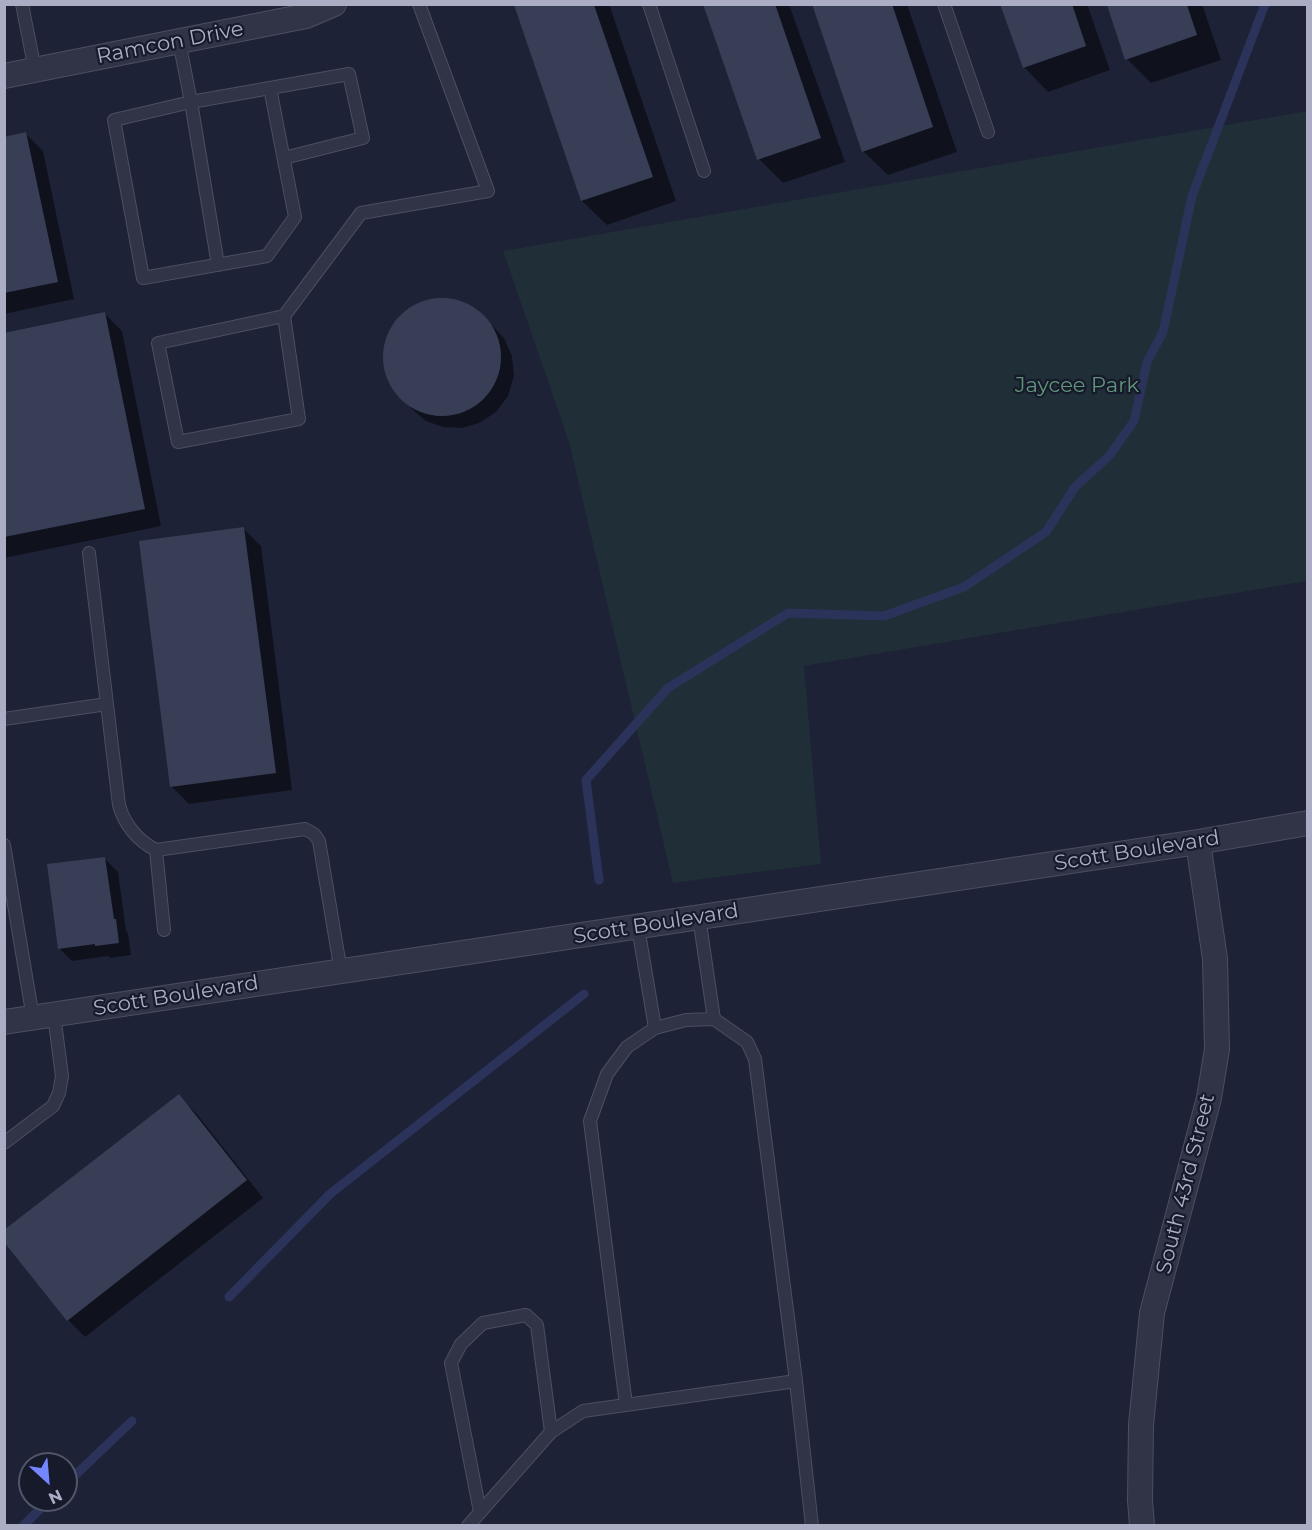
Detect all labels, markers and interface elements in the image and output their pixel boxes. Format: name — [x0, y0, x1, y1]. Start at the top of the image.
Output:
street label: Ramcon Drive — [94, 16, 246, 70]
park label: Jaycee Park — [1015, 373, 1139, 399]
street label: Scott Boulevard — [1053, 825, 1221, 877]
street label: Scott Boulevard — [572, 898, 740, 950]
street label: Scott Boulevard — [92, 970, 260, 1022]
street label: South 43rd Street — [1151, 1091, 1221, 1277]
north arrow — [18, 1452, 78, 1512]
text: N — [45, 1485, 65, 1508]

